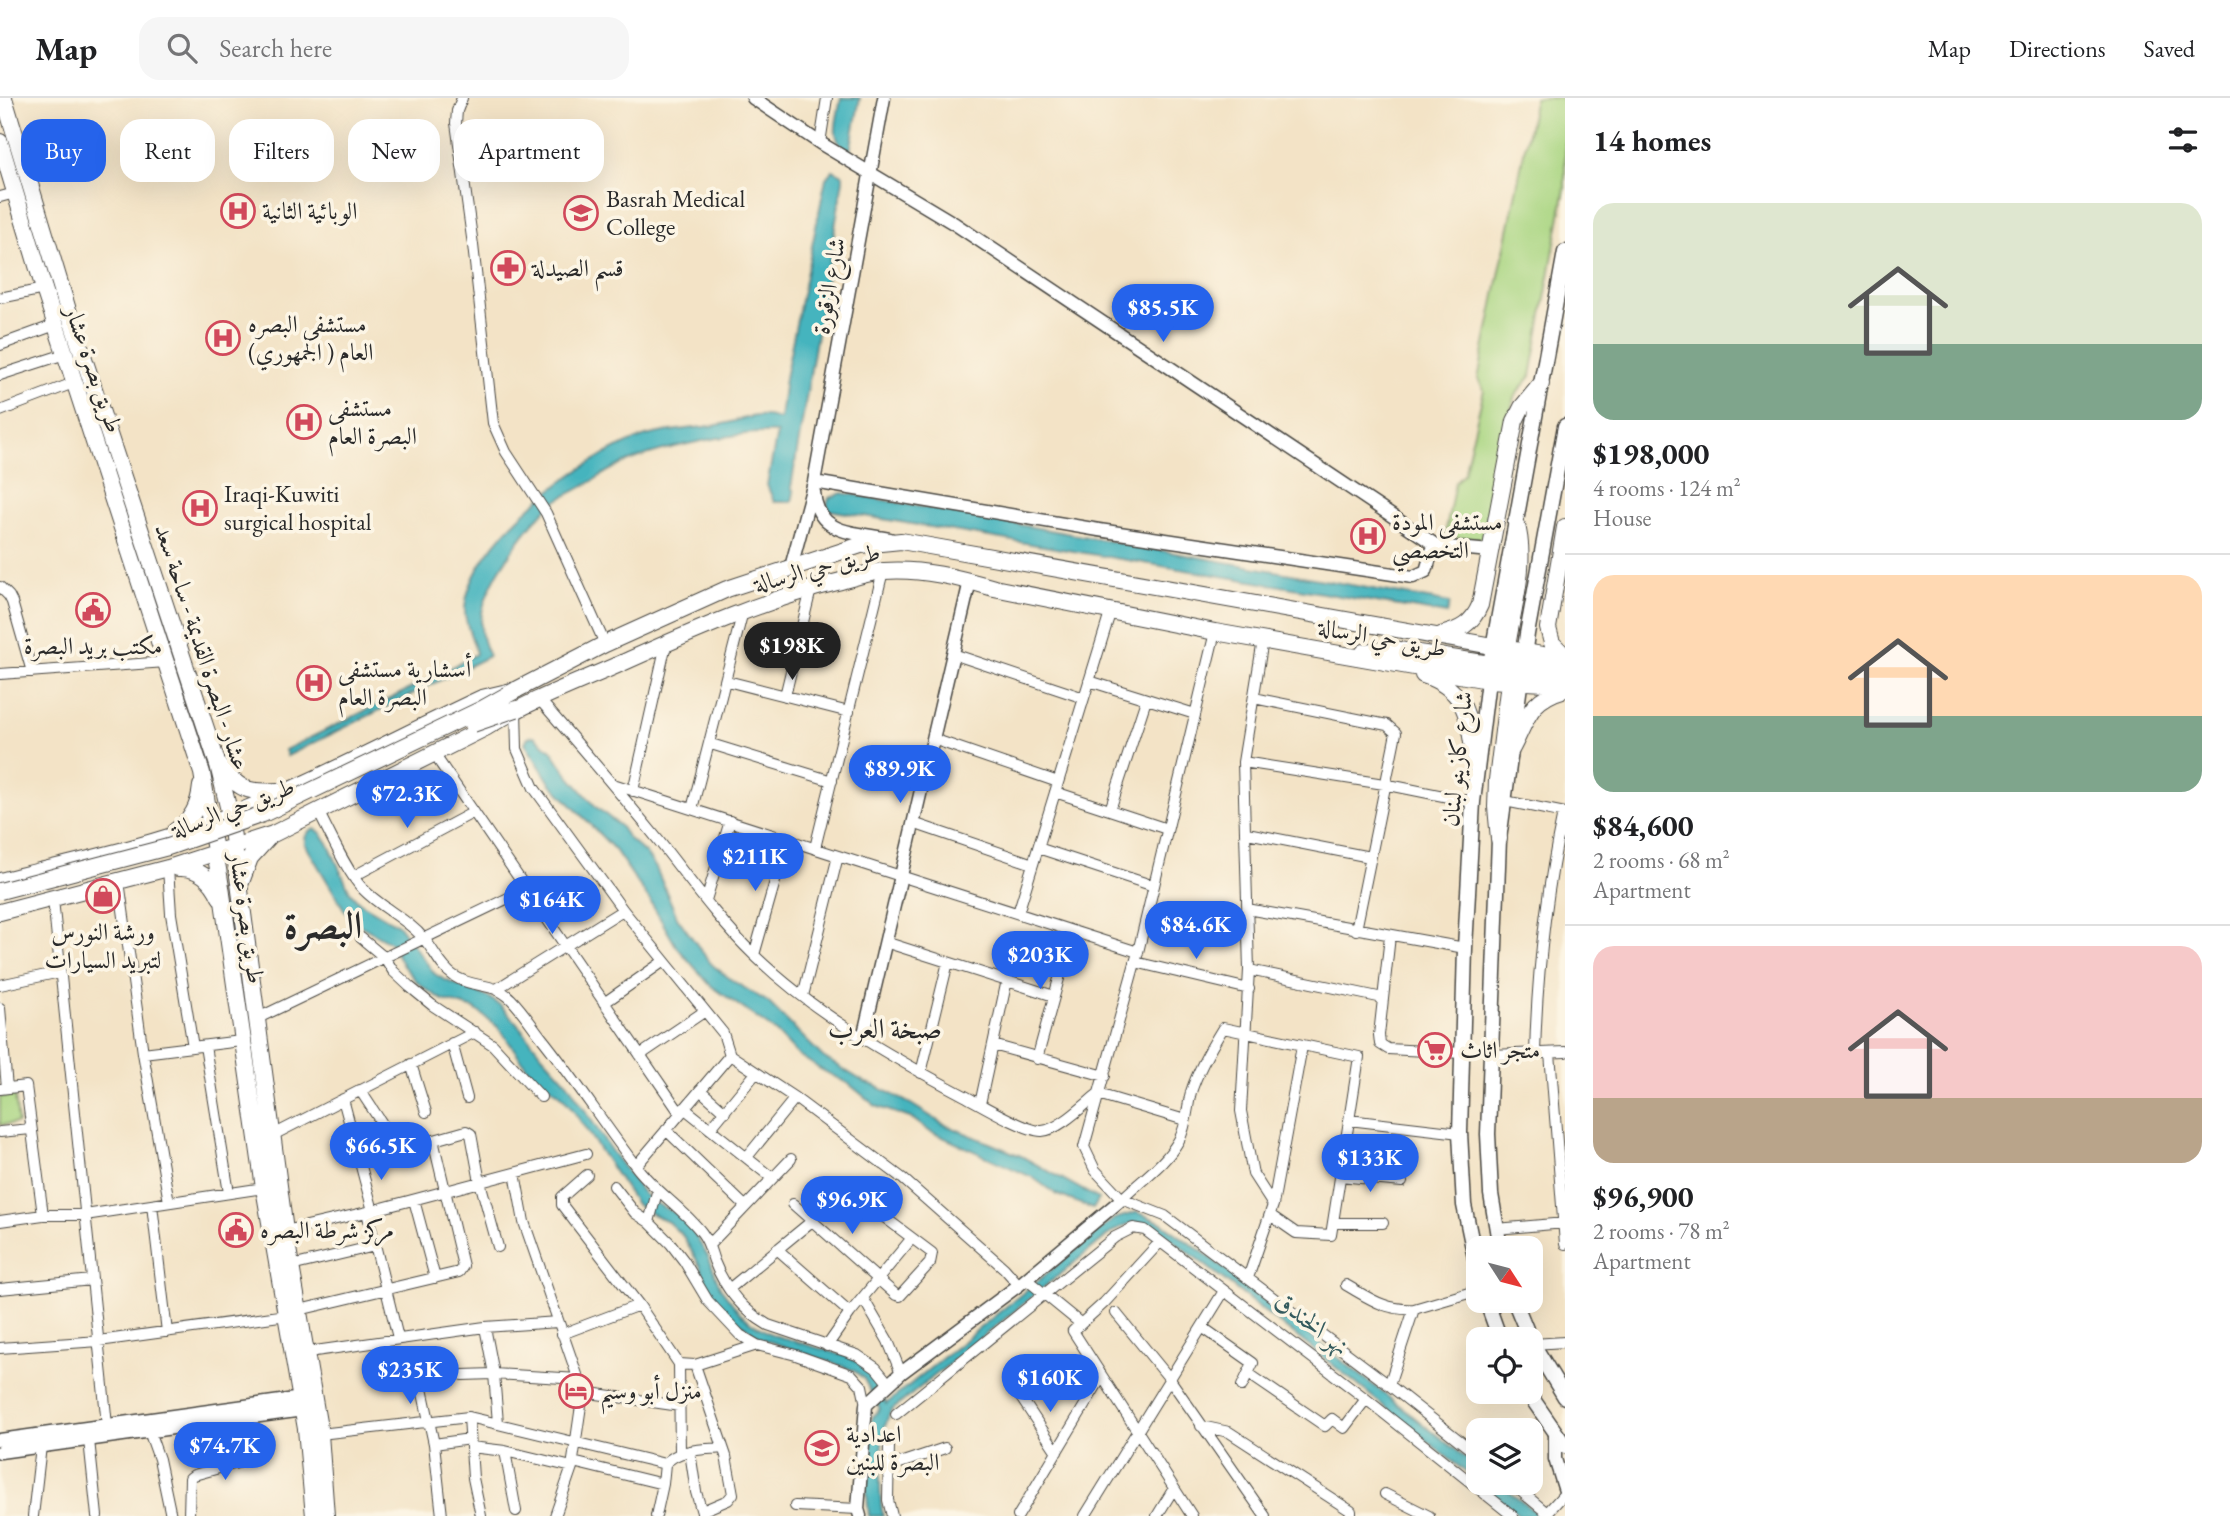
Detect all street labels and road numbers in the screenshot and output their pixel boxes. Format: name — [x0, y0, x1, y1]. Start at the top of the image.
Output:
street label: شارع الزقورة — [805, 235, 857, 338]
street label: طريق بصرة عشار — [57, 299, 131, 437]
street label: عشار - البصرة القديمة - ساحة سعد — [147, 520, 257, 774]
street label: طريق حي الرسالة — [749, 536, 884, 603]
street label: طريق حي الرسالة — [1314, 611, 1448, 668]
street label: شارع كازينو لبنان — [1434, 690, 1484, 829]
street label: طريق حي الرسالة — [166, 770, 300, 849]
street label: طريق بصرة عشار — [222, 848, 272, 986]

